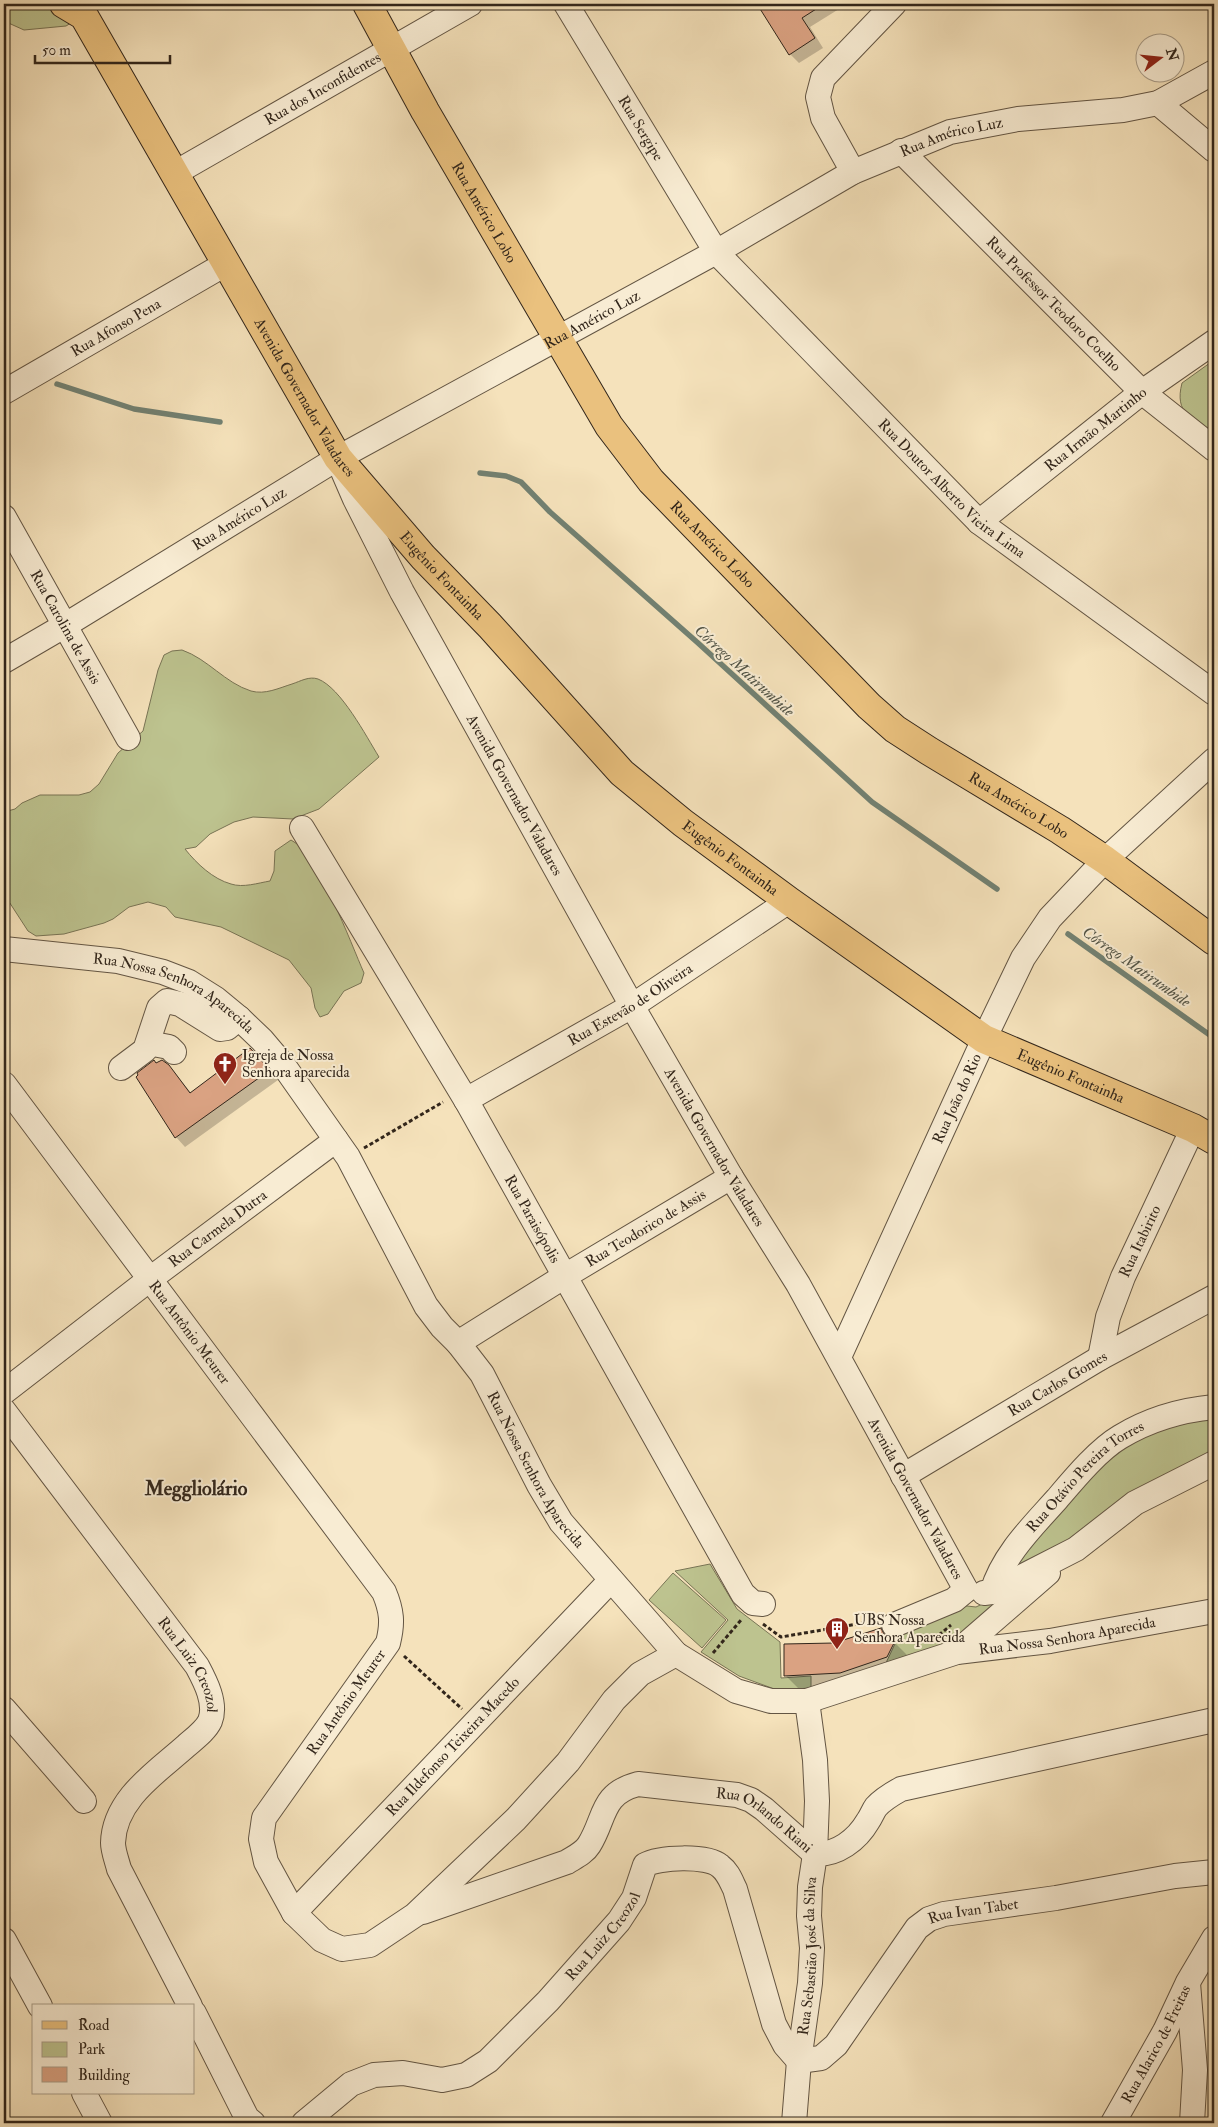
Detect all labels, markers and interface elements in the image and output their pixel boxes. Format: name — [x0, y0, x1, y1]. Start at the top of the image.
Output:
scale bar — [35, 32, 170, 64]
north arrow — [1136, 32, 1186, 82]
text: 50 m — [42, 41, 71, 60]
text: N — [1162, 45, 1182, 63]
street label: Rua dos Inconfidentes — [261, 48, 384, 130]
street label: Rua Sergipe — [614, 92, 668, 165]
street label: Rua Américo Luz — [897, 113, 1004, 162]
street label: Rua Américo Lobo — [447, 159, 521, 266]
street label: Rua Professor Teodoro Coelho — [982, 233, 1125, 376]
street label: Rua Américo Luz — [541, 286, 644, 354]
street label: Rua Afonso Pena — [67, 294, 165, 361]
street label: Avenida Governador Valadares — [249, 314, 359, 481]
street label: Rua Irmão Martinho — [1041, 383, 1151, 476]
street label: Rua Doutor Alberto Vieira Lima — [874, 415, 1030, 563]
street label: Rua Américo Luz — [189, 483, 290, 555]
street label: Rua Américo Lobo — [666, 497, 759, 592]
street label: Eugênio Fontainha — [395, 528, 489, 625]
street label: Rua Carolina de Assis — [26, 567, 105, 688]
water label: Córrego Matirumbide — [690, 621, 799, 721]
street label: Avenida Governador Valadares — [461, 710, 567, 879]
street label: Rua Américo Lobo — [965, 768, 1072, 843]
street label: Eugênio Fontainha — [678, 816, 783, 900]
water label: Córrego Matirumbide — [1078, 922, 1195, 1012]
street label: Rua Nossa Senhora Aparecida — [92, 949, 259, 1038]
street label: Rua Estevão de Oliveira — [565, 959, 697, 1050]
street label: Eugênio Fontainha — [1014, 1045, 1128, 1108]
place label: Igreja de Nossa Senhora aparecida — [242, 1046, 350, 1083]
church icon: Igreja de Nossa Senhora aparecida — [212, 1051, 238, 1085]
street label: Rua João do Rio — [929, 1051, 986, 1147]
street label: Avenida Governador Valadares — [659, 1064, 769, 1230]
street label: Rua Paraisópolis — [500, 1172, 565, 1267]
street label: Rua Carmela Dutra — [165, 1185, 272, 1272]
street label: Rua Teodorico de Assis — [582, 1185, 709, 1272]
street label: Rua Itabirito — [1115, 1202, 1165, 1281]
street label: Rua Antônio Meurer — [144, 1277, 234, 1388]
street label: Rua Carlos Gomes — [1005, 1347, 1111, 1421]
street label: Rua Nossa Senhora Aparecida — [482, 1388, 589, 1553]
street label: Avenida Governador Valadares — [863, 1414, 967, 1583]
street label: Rua Otávio Pereira Torres — [1023, 1417, 1147, 1536]
district label: Meggliolário — [144, 1476, 248, 1502]
place label: UBS Nossa Senhora Aparecida — [854, 1611, 966, 1648]
street label: Rua Luiz Creozol — [153, 1613, 221, 1713]
street label: Rua Nossa Senhora Aparecida — [978, 1613, 1158, 1659]
building icon: UBS Nossa Senhora Aparecida — [824, 1616, 850, 1650]
street label: Rua Antônio Meurer — [303, 1645, 390, 1759]
street label: Rua Ildefonso Teixeira Macedo — [382, 1673, 524, 1820]
street label: Rua Orlando Riani — [715, 1784, 816, 1857]
street label: Rua Sebastião José da Silva — [794, 1874, 823, 2037]
street label: Rua Luiz Creozol — [562, 1890, 645, 1985]
street label: Rua Ivan Tabet — [926, 1894, 1020, 1929]
street label: Rua Alarico de Freitas — [1117, 1982, 1195, 2107]
legend — [32, 2004, 195, 2094]
text: Road — [78, 2016, 110, 2035]
text: Park — [78, 2040, 105, 2059]
text: Building — [78, 2066, 130, 2085]

